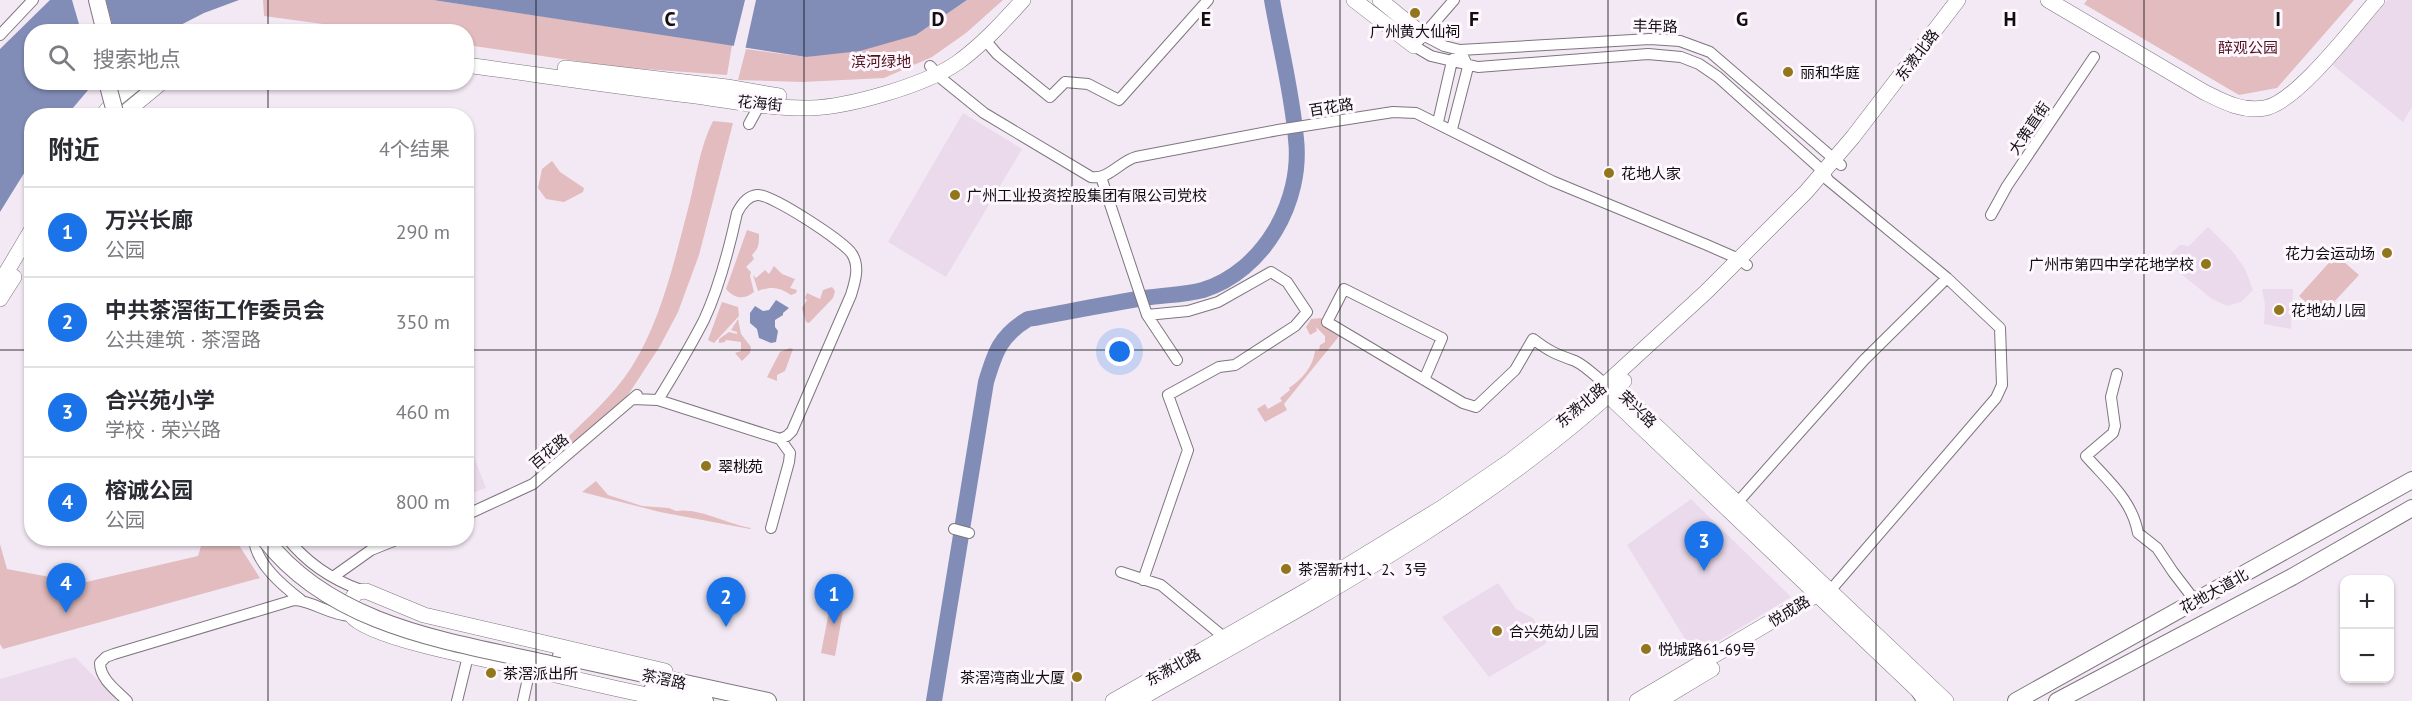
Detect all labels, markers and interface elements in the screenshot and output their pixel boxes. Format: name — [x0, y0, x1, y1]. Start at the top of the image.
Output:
text: C — [664, 6, 676, 32]
text: D — [932, 6, 945, 32]
text: E — [1201, 6, 1211, 32]
marker: 广州黄大仙祠 — [1408, 6, 1422, 20]
text: F — [1469, 6, 1479, 32]
text: G — [1736, 6, 1748, 32]
text: H — [2003, 6, 2017, 32]
text: I — [2275, 6, 2281, 32]
street label: 丰年路 — [1632, 16, 1678, 36]
place label: 广州黄大仙祠 — [1370, 22, 1460, 41]
search box — [24, 24, 474, 90]
street label: 东漖北路 — [1891, 25, 1943, 85]
park label: 醉观公园 — [2218, 38, 2278, 57]
icon: search — [45, 41, 78, 74]
text: 搜索地点 — [93, 45, 181, 73]
park label: 滨河绿地 — [851, 52, 911, 71]
place label: 丽和华庭 — [1800, 63, 1860, 82]
marker: 丽和华庭 — [1781, 65, 1795, 79]
street label: 花海街 — [737, 92, 783, 114]
street label: 百花路 — [1307, 94, 1355, 120]
street label: 大策直街 — [2004, 98, 2054, 158]
text: 附近 — [48, 133, 100, 166]
text: 4个结果 — [379, 136, 450, 162]
place label: 花地人家 — [1621, 164, 1681, 183]
marker: 花地人家 — [1602, 166, 1616, 180]
place label: 广州工业投资控股集团有限公司党校 — [967, 186, 1207, 205]
marker: 广州工业投资控股集团有限公司党校 — [948, 188, 962, 202]
text: 万兴长廊 — [105, 206, 193, 234]
text: 1 — [62, 219, 73, 245]
text: 290 m — [396, 219, 450, 245]
text: 公园 — [105, 237, 145, 263]
place label: 花力会运动场 — [2285, 244, 2375, 263]
marker: 花力会运动场 — [2380, 246, 2394, 260]
place label: 广州市第四中学花地学校 — [2029, 255, 2194, 274]
marker: 广州市第四中学花地学校 — [2199, 257, 2213, 271]
text: 中共茶滘街工作委员会 — [105, 296, 325, 324]
place label: 花地幼儿园 — [2291, 301, 2366, 320]
marker: 花地幼儿园 — [2272, 303, 2286, 317]
text: 2 — [62, 309, 73, 335]
text: 350 m — [396, 309, 450, 335]
text: 公共建筑 · 茶滘路 — [105, 327, 261, 353]
your location — [1105, 337, 1134, 366]
street label: 东漖北路 — [1552, 378, 1610, 432]
text: 合兴苑小学 — [105, 386, 215, 414]
street label: 荣兴路 — [1615, 387, 1661, 431]
text: 3 — [62, 399, 73, 425]
text: 460 m — [396, 399, 450, 425]
text: 学校 · 荣兴路 — [105, 417, 221, 443]
street label: 百花路 — [526, 429, 572, 473]
place label: 翠桃苑 — [718, 457, 763, 476]
marker: 翠桃苑 — [699, 459, 713, 473]
text: 榕诚公园 — [105, 476, 193, 504]
text: 4 — [62, 489, 73, 515]
text: 800 m — [396, 489, 450, 515]
text: 公园 — [105, 507, 145, 533]
pin: 3 — [1684, 522, 1724, 571]
place label: 茶滘新村1、2、3号 — [1298, 560, 1428, 579]
marker: 茶滘新村1、2、3号 — [1279, 562, 1293, 576]
pin: 4 — [46, 564, 86, 613]
street label: 花地大道北 — [2177, 565, 2251, 617]
pin: 1 — [814, 574, 854, 624]
map controls — [2340, 575, 2394, 683]
button: + — [2340, 575, 2394, 629]
pin: 2 — [706, 578, 746, 627]
street label: 悦成路 — [1765, 591, 1813, 631]
place label: 合兴苑幼儿园 — [1509, 622, 1599, 641]
marker: 合兴苑幼儿园 — [1490, 624, 1504, 638]
button: − — [2340, 629, 2394, 683]
place label: 悦城路61-69号 — [1658, 640, 1756, 659]
marker: 悦城路61-69号 — [1639, 642, 1653, 656]
street label: 东漖北路 — [1142, 644, 1204, 690]
place label: 茶滘派出所 — [503, 664, 578, 683]
street label: 茶滘路 — [640, 665, 688, 693]
marker: 茶滘派出所 — [484, 666, 498, 680]
place label: 茶滘湾商业大厦 — [960, 668, 1065, 687]
marker: 茶滘湾商业大厦 — [1070, 670, 1084, 684]

